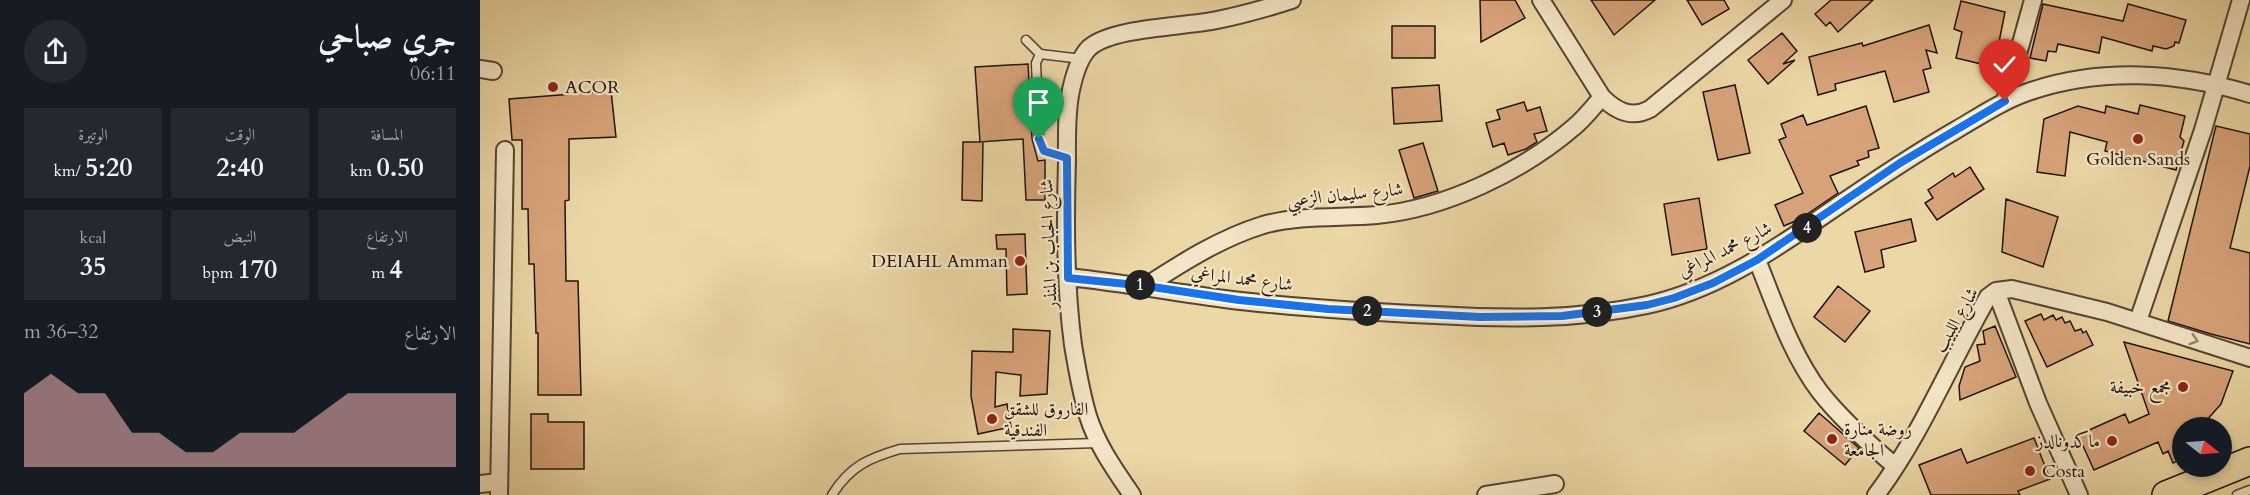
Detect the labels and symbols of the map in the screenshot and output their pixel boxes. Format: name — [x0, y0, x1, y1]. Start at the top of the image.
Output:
pin — [1979, 39, 2030, 101]
place label: ACOR — [565, 75, 620, 100]
pin — [1013, 77, 1064, 139]
marker: ACOR — [546, 80, 560, 94]
marker: Golden Sands — [2131, 132, 2145, 146]
place label: Golden Sands — [2086, 147, 2190, 172]
street label: شارع سليمان الزعبي — [1286, 176, 1405, 218]
street label: شارع الحباب بن المنذر — [1034, 179, 1066, 311]
pin: 4 — [1792, 213, 1822, 243]
street label: شارع محمد المراغي — [1674, 216, 1777, 286]
place label: DEIAHL Amman — [871, 249, 1009, 274]
marker: DEIAHL Amman — [1013, 254, 1027, 268]
street label: شارع محمد المراغي — [1190, 260, 1294, 300]
pin: 1 — [1125, 270, 1155, 300]
street label: شارع اللبيب — [1927, 283, 1986, 358]
pin: 2 — [1352, 296, 1382, 326]
pin: 3 — [1582, 297, 1612, 327]
one-way arrow — [2188, 332, 2199, 345]
place label: مجمع خبيفة — [2110, 375, 2171, 403]
marker: مجمع خبيفة — [2176, 380, 2190, 394]
place label: الفاروق للشقق الفندقية — [1004, 397, 1088, 443]
marker: الفاروق للشقق الفندقية — [985, 412, 999, 426]
place label: روضة منارة الجامعة — [1844, 417, 1912, 463]
north arrow — [2172, 417, 2232, 477]
place label: ماكدونالدز — [2034, 429, 2100, 454]
marker: روضة منارة الجامعة — [1825, 432, 1839, 446]
marker: ماكدونالدز — [2105, 434, 2119, 448]
place label: Costa — [2042, 459, 2085, 484]
marker: Costa — [2023, 464, 2037, 478]

